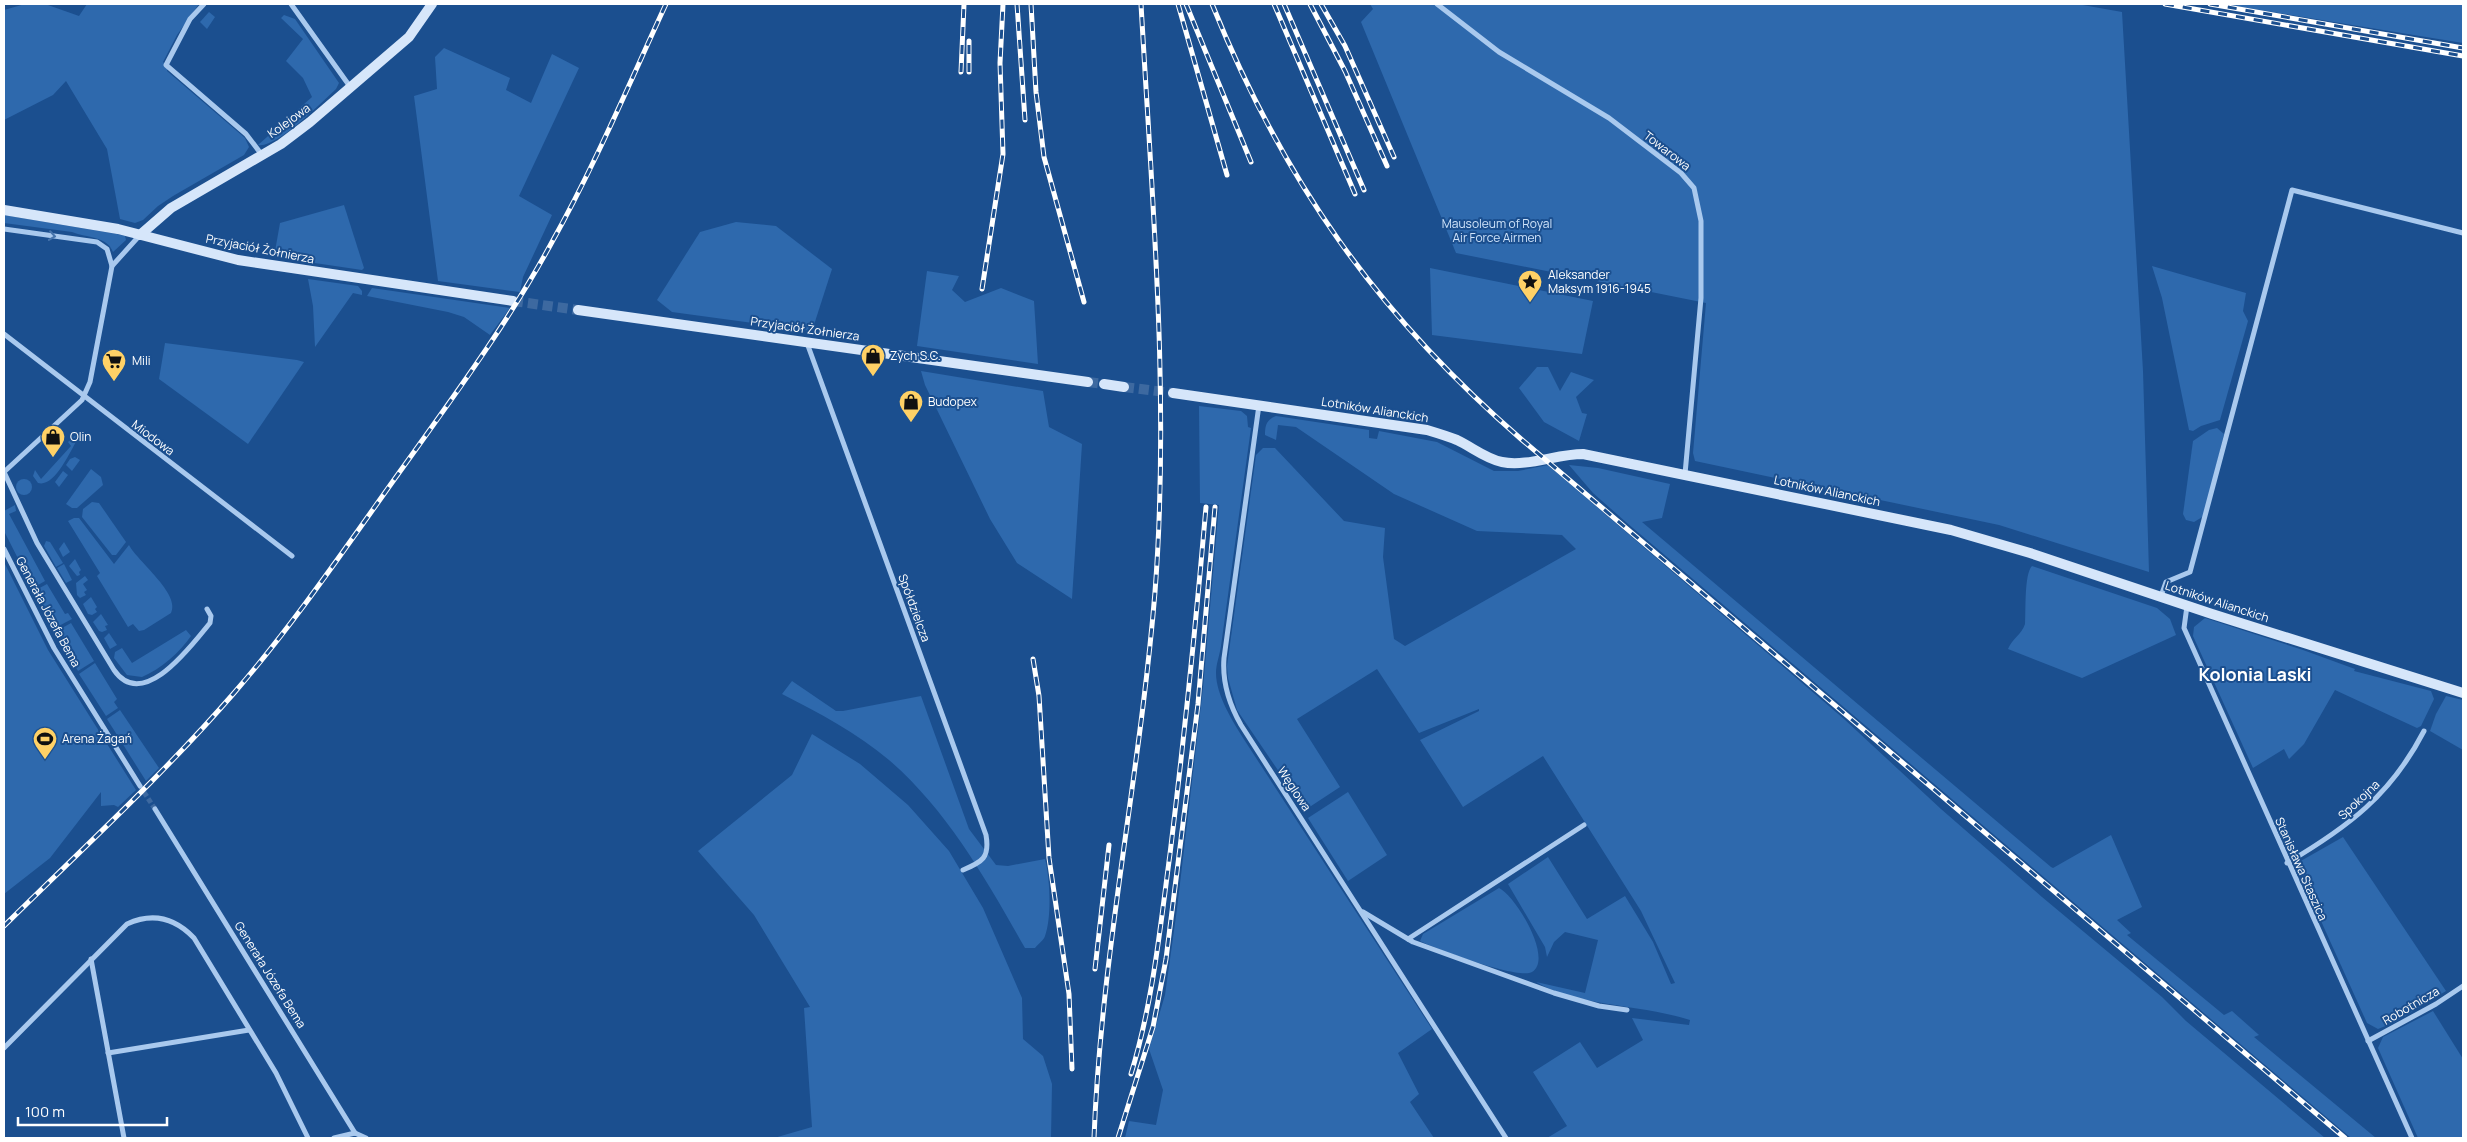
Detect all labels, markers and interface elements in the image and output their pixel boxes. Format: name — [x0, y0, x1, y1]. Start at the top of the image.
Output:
street label: Kolejowa — [264, 99, 313, 142]
street label: Towarowa — [1640, 127, 1694, 174]
park label: Mausoleum of Royal Air Force Airmen — [1442, 215, 1552, 246]
one-way arrow — [48, 230, 56, 240]
street label: Przyjaciół Żołnierza — [205, 230, 316, 267]
place label: Aleksander Maksym 1916-1945 — [1548, 266, 1651, 297]
place icon: Aleksander Maksym 1916-1945 — [1517, 269, 1543, 303]
street label: Przyjaciół Żołnierza — [749, 312, 861, 345]
shop icon: Zych S.C. — [860, 343, 886, 377]
place label: Zych S.C. — [890, 347, 941, 364]
supermarket icon: Mili — [101, 348, 127, 382]
place label: Mili — [132, 352, 151, 369]
shop icon: Budopex — [898, 389, 924, 423]
place label: Budopex — [928, 393, 978, 410]
street label: Lotników Alianckich — [1320, 393, 1430, 426]
street label: Miodowa — [128, 416, 178, 459]
shop icon: Olin — [40, 424, 66, 458]
place label: Olin — [70, 428, 91, 445]
street label: Lotników Alianckich — [1772, 471, 1882, 510]
street label: Generała Józefa Bema — [12, 553, 85, 670]
street label: Spółdzielcza — [894, 571, 935, 644]
street label: Lotników Alianckich — [2163, 577, 2271, 626]
district label: Kolonia Laski — [2199, 662, 2311, 686]
sports icon: Arena Żagań — [32, 726, 58, 760]
place label: Arena Żagań — [62, 730, 132, 747]
street label: Węglowa — [1274, 763, 1315, 814]
street label: Spokojna — [2334, 776, 2383, 823]
street label: Stanisława Staszica — [2271, 814, 2332, 923]
street label: Generała Józefa Bema — [231, 918, 310, 1031]
street label: Robotnicza — [2379, 982, 2442, 1029]
scale bar — [18, 1094, 166, 1126]
text: 100 m — [25, 1101, 65, 1122]

